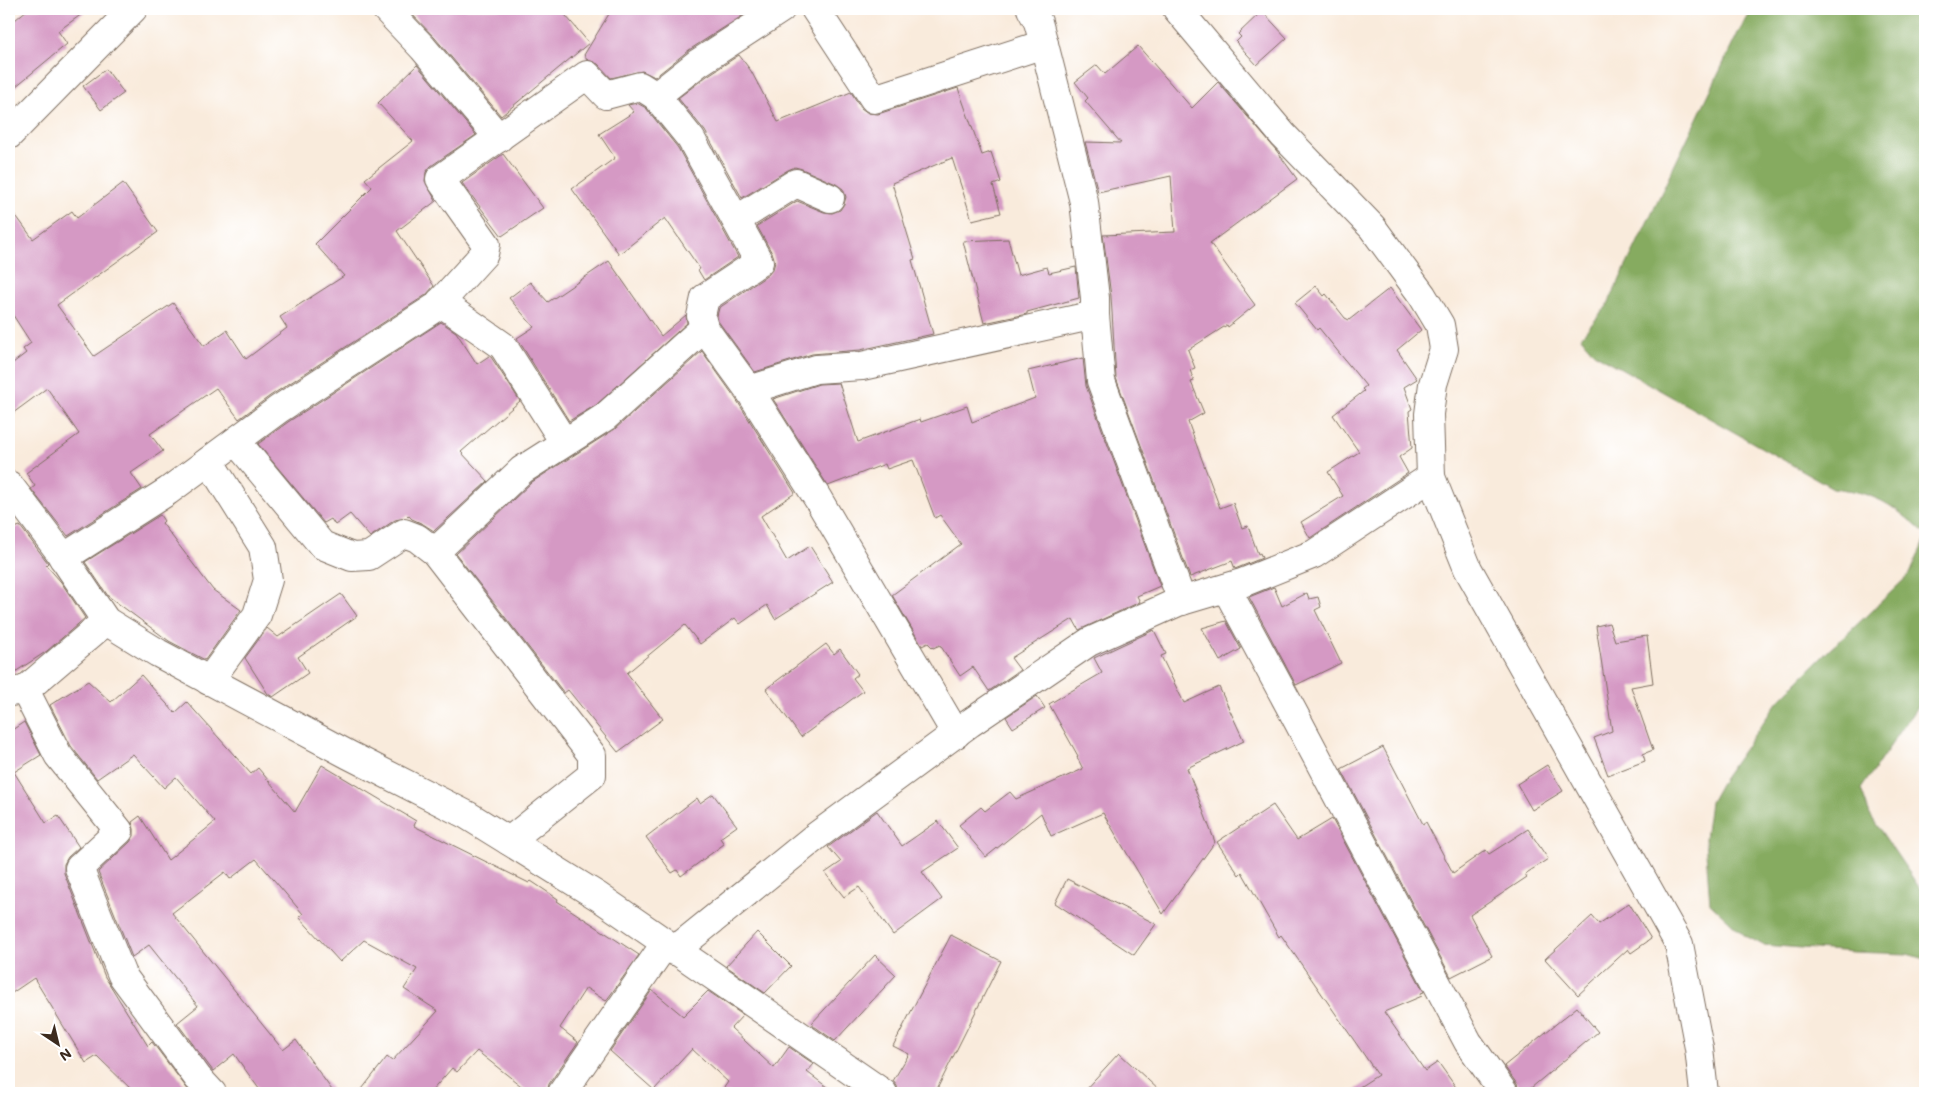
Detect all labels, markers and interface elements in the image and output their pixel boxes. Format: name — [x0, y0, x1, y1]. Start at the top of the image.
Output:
north arrow — [32, 1020, 82, 1070]
text: N — [56, 1044, 76, 1066]

